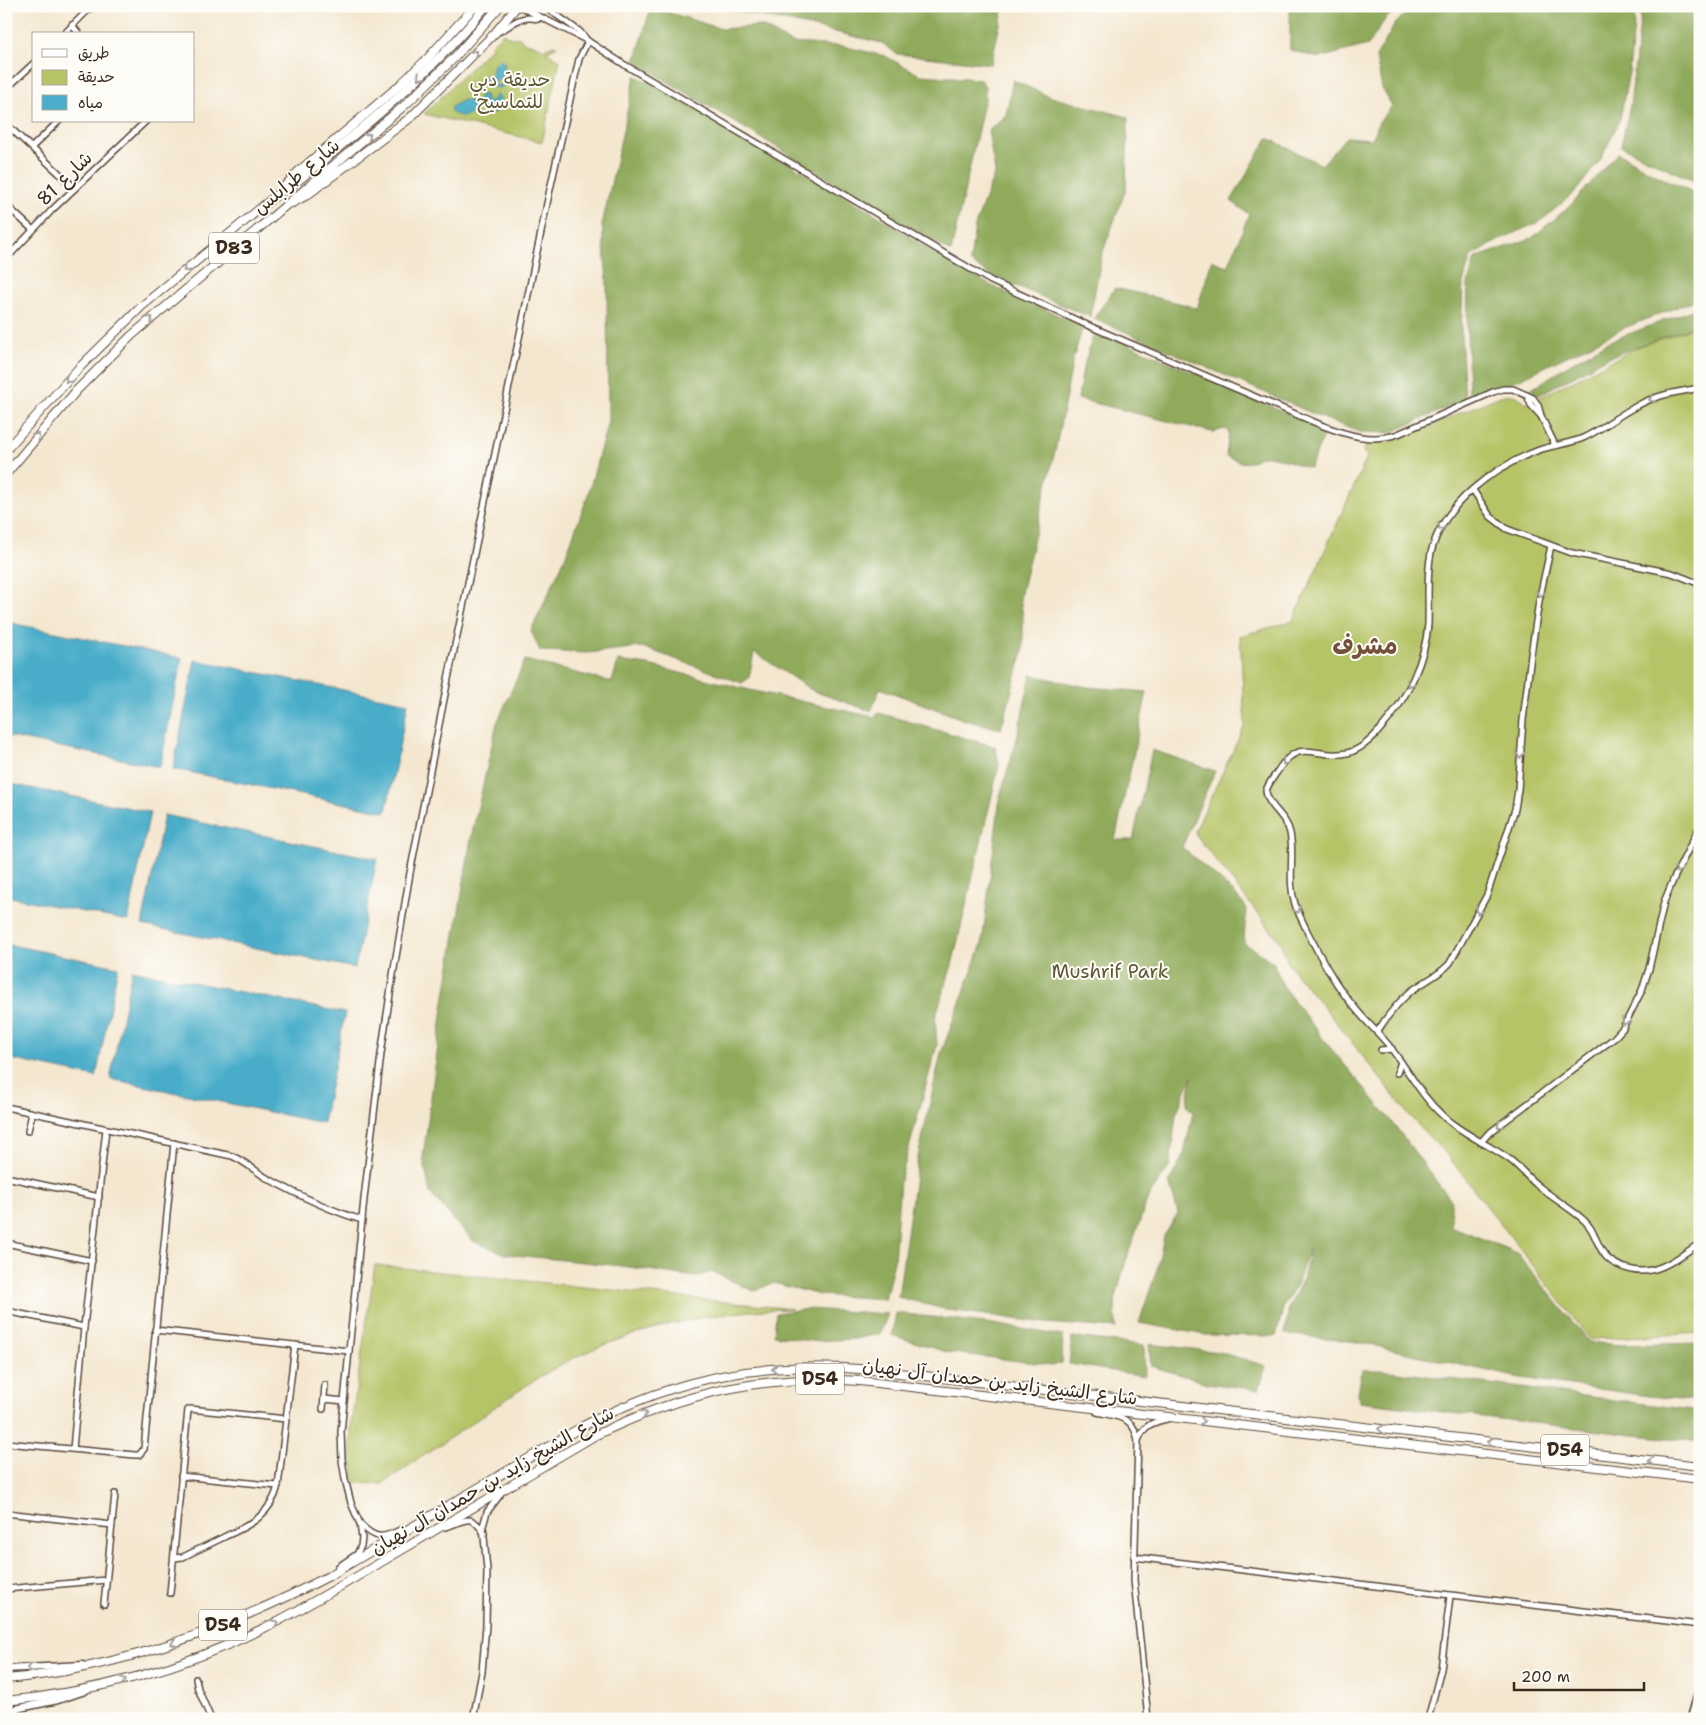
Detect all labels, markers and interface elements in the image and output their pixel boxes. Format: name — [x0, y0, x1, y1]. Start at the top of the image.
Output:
legend — [32, 32, 195, 122]
text: طريق — [78, 43, 110, 63]
one-way arrow — [469, 50, 478, 59]
text: حديقة — [78, 67, 115, 87]
park label: حديقة دبي للتماسيح — [470, 67, 550, 114]
one-way arrow — [417, 72, 426, 81]
text: مياه — [78, 93, 103, 113]
street label: شارع طرابلس — [248, 133, 346, 221]
one-way arrow — [363, 133, 372, 142]
street label: شارع 81 — [31, 146, 98, 212]
road number: D83 — [209, 232, 259, 264]
one-way arrow — [183, 264, 192, 273]
one-way arrow — [145, 316, 154, 325]
one-way arrow — [65, 374, 74, 383]
one-way arrow — [1649, 393, 1657, 403]
one-way arrow — [32, 433, 40, 442]
one-way arrow — [1437, 522, 1447, 531]
one-way arrow — [1535, 590, 1546, 598]
district label: مشرف — [1332, 630, 1398, 662]
one-way arrow — [1405, 679, 1416, 688]
one-way arrow — [1515, 751, 1526, 759]
one-way arrow — [1281, 756, 1290, 765]
one-way arrow — [1674, 864, 1684, 873]
one-way arrow — [1291, 905, 1302, 914]
one-way arrow — [1475, 905, 1485, 914]
park label: Mushrif Park — [1051, 959, 1169, 984]
one-way arrow — [1622, 1017, 1632, 1026]
one-way arrow — [1497, 1119, 1506, 1127]
street label: شارع الشيخ زايد بن حمدان آل نهيان — [861, 1352, 1139, 1412]
one-way arrow — [770, 1363, 778, 1374]
road number: D54 — [796, 1364, 844, 1395]
street label: شارع الشيخ زايد بن حمدان آل نهيان — [366, 1400, 619, 1561]
one-way arrow — [639, 1409, 648, 1420]
one-way arrow — [1199, 1415, 1207, 1426]
one-way arrow — [1377, 1424, 1385, 1435]
road number: D54 — [1541, 1434, 1589, 1466]
one-way arrow — [1486, 1437, 1494, 1448]
one-way arrow — [1647, 1456, 1655, 1467]
road number: D54 — [199, 1610, 247, 1640]
one-way arrow — [269, 1619, 278, 1629]
one-way arrow — [170, 1638, 178, 1648]
scale bar — [1514, 1660, 1644, 1692]
one-way arrow — [26, 1662, 34, 1673]
text: 200 m — [1521, 1667, 1570, 1687]
one-way arrow — [119, 1676, 127, 1686]

